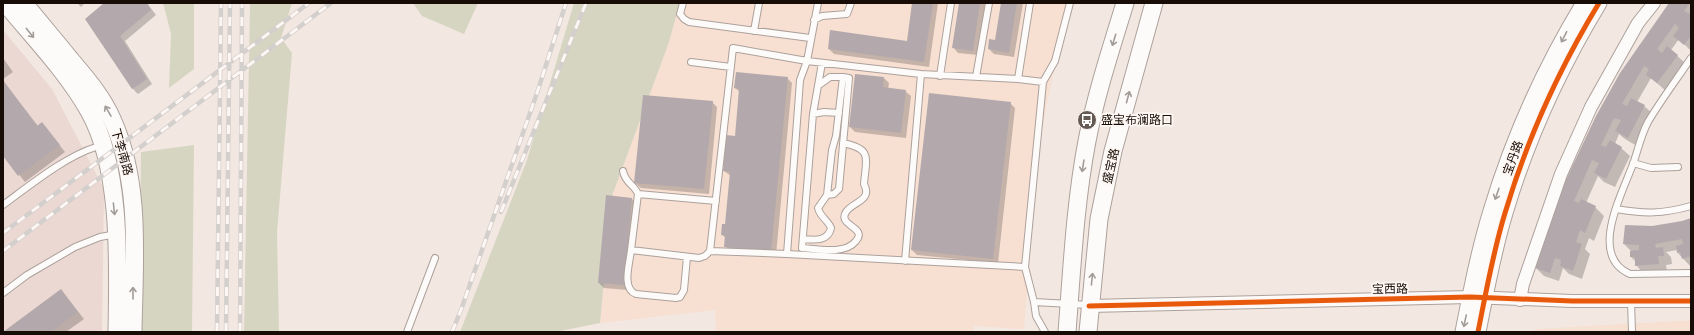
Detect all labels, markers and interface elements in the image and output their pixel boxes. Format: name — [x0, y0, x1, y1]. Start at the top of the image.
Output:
one-way arrow — [26, 28, 35, 39]
one-way arrow — [1560, 30, 1568, 42]
one-way arrow — [1109, 34, 1117, 46]
one-way arrow — [1125, 91, 1132, 104]
one-way arrow — [104, 105, 112, 117]
bus stop icon: 盛宝布澜路口 — [1076, 109, 1098, 131]
place label: 盛宝布澜路口 — [1101, 111, 1173, 128]
street label: 下李南路 — [108, 126, 137, 177]
street label: 宝丹路 — [1498, 138, 1527, 178]
street label: 盛宝路 — [1098, 146, 1123, 185]
one-way arrow — [1079, 159, 1087, 172]
one-way arrow — [1492, 188, 1500, 200]
one-way arrow — [110, 202, 118, 215]
one-way arrow — [1089, 273, 1096, 286]
street label: 宝西路 — [1372, 280, 1408, 297]
one-way arrow — [129, 287, 137, 300]
one-way arrow — [1461, 314, 1469, 327]

